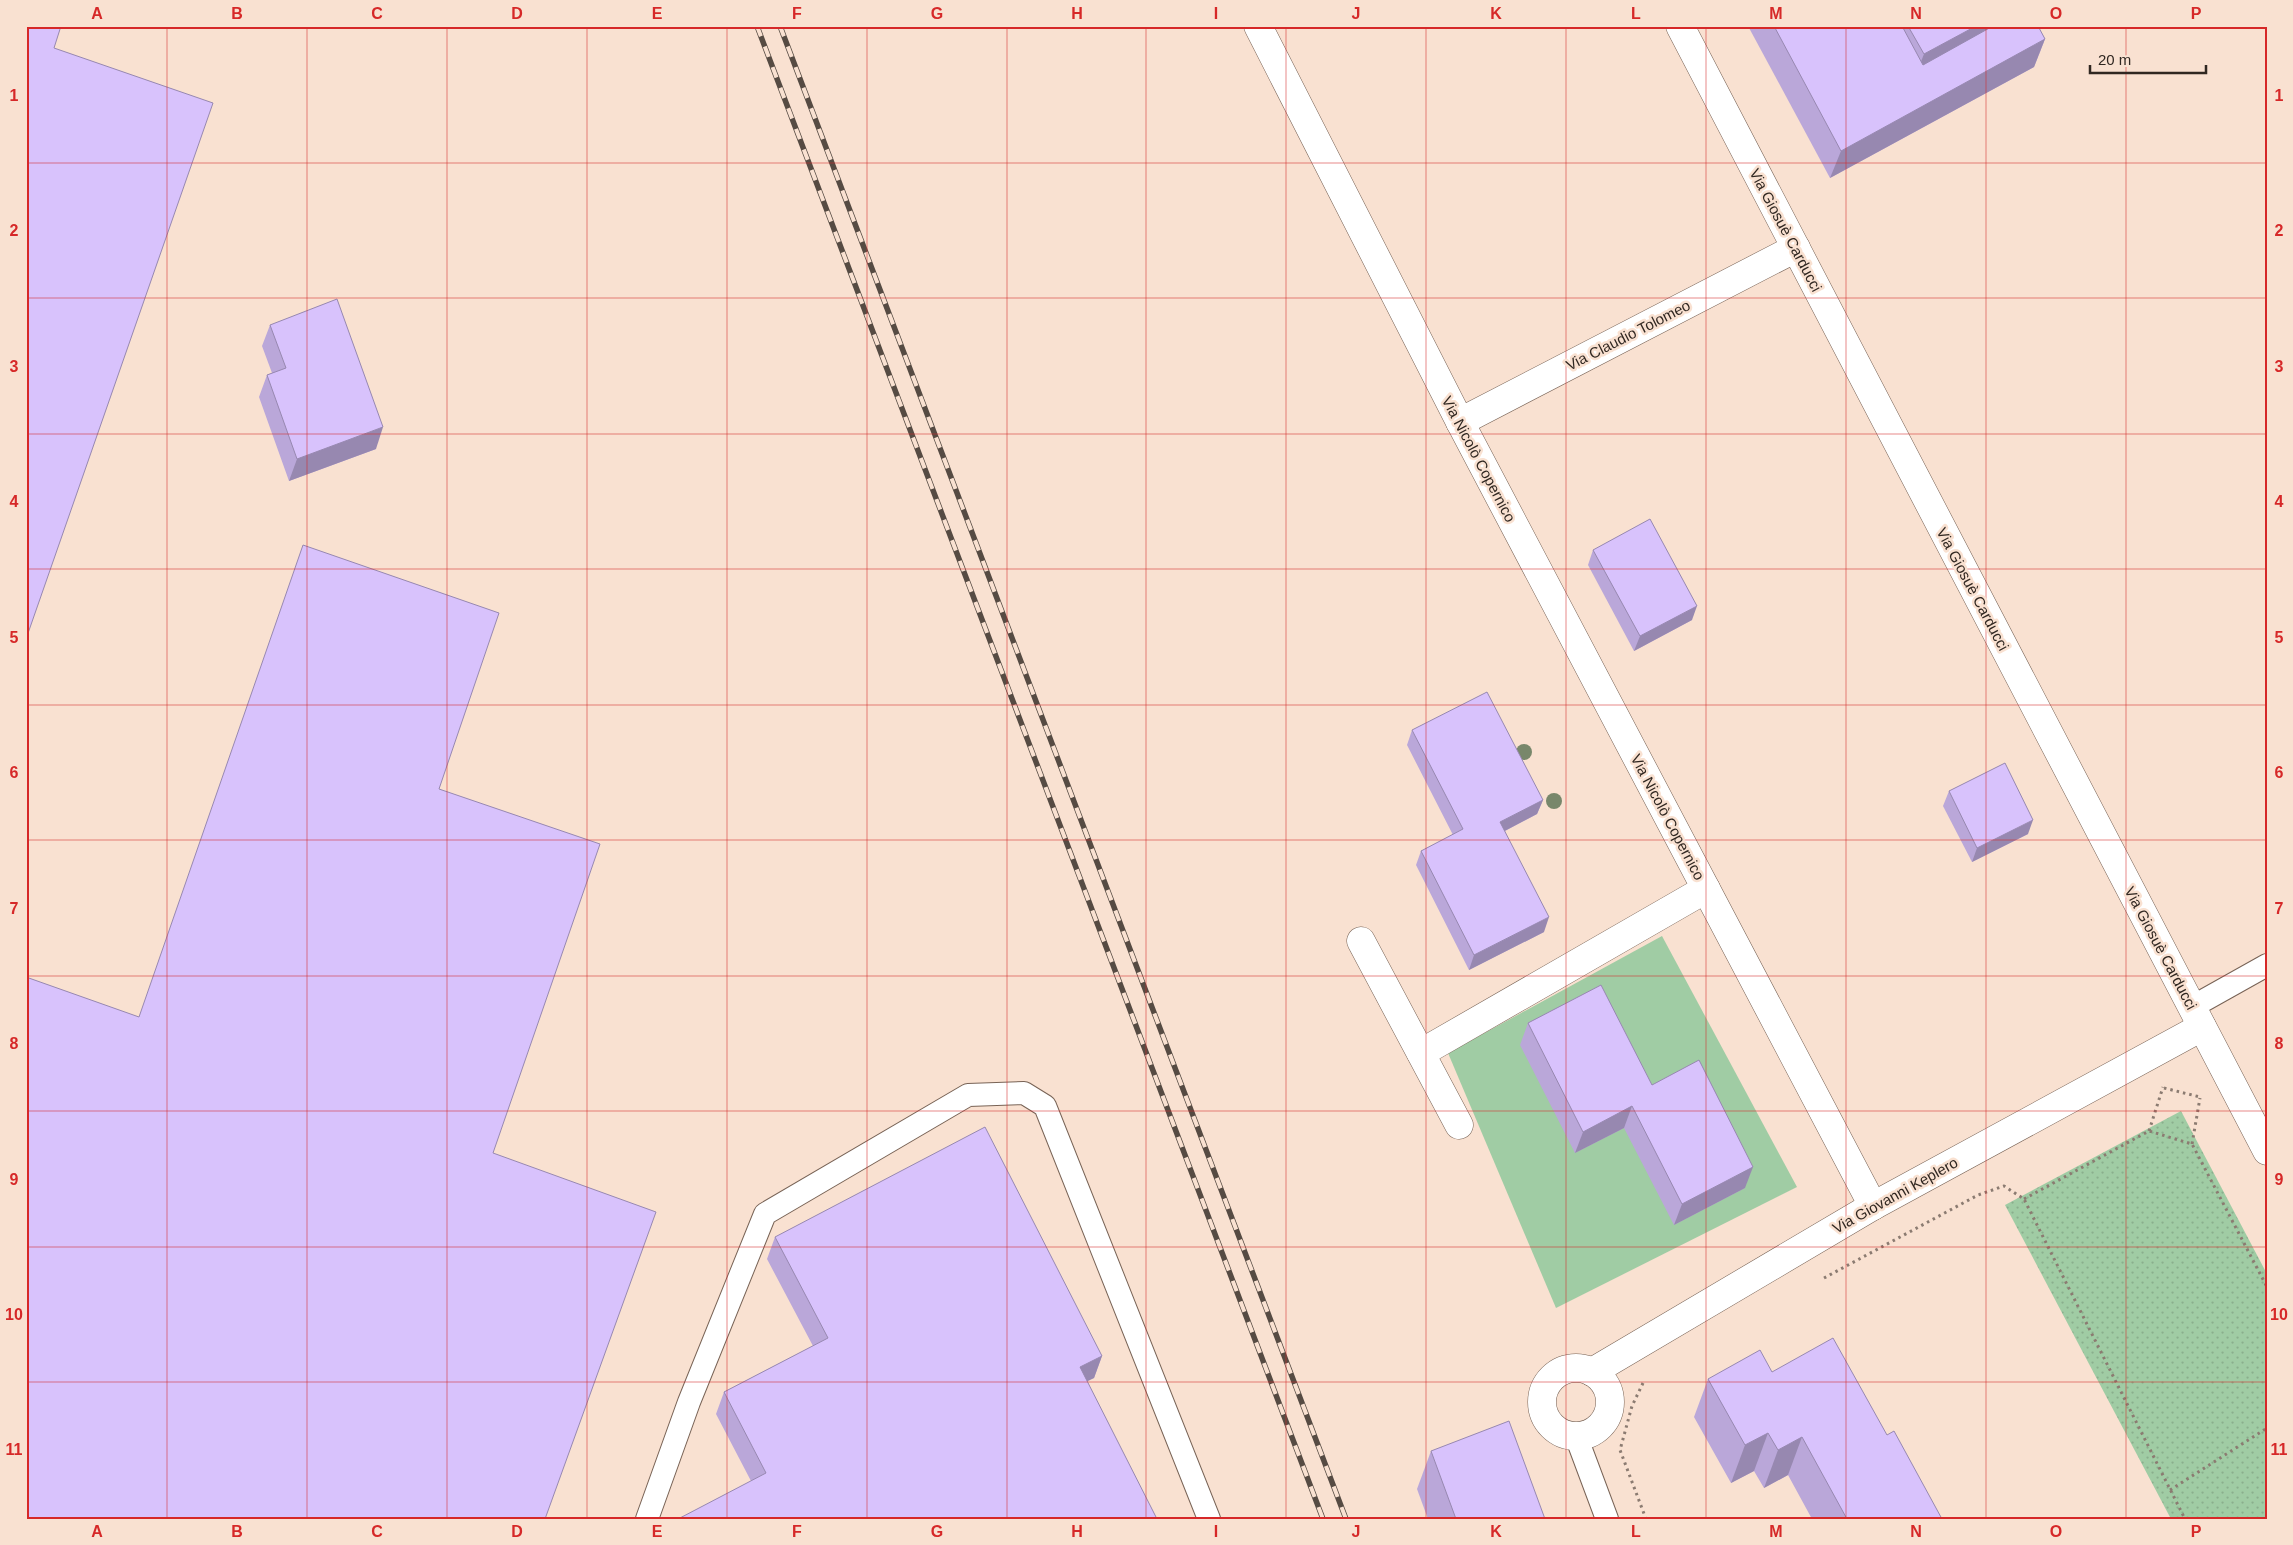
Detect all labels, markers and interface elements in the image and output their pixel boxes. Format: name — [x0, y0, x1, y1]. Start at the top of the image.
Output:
text: A — [91, 5, 103, 22]
text: B — [231, 5, 243, 22]
text: C — [371, 5, 383, 22]
text: D — [511, 5, 523, 22]
text: E — [652, 5, 663, 22]
text: F — [792, 5, 802, 22]
text: G — [931, 5, 943, 22]
text: H — [1071, 5, 1083, 22]
text: I — [1214, 5, 1218, 22]
text: J — [1352, 5, 1360, 22]
text: K — [1490, 5, 1502, 22]
text: L — [1631, 5, 1641, 22]
text: M — [1769, 5, 1783, 22]
text: N — [1910, 5, 1922, 22]
text: O — [2050, 5, 2062, 22]
text: P — [2191, 5, 2202, 22]
scale bar — [2090, 42, 2207, 74]
text: 20 m — [2098, 51, 2131, 68]
text: 1 — [10, 87, 19, 104]
text: 1 — [2275, 87, 2284, 104]
street label: Via Giosuè Carducci — [1746, 166, 1826, 294]
text: 2 — [10, 222, 19, 239]
text: 2 — [2275, 222, 2284, 239]
street label: Via Claudio Tolomeo — [1563, 296, 1693, 374]
text: 3 — [10, 358, 19, 375]
text: 3 — [2275, 358, 2284, 375]
street label: Via Nicolò Copernico — [1439, 393, 1519, 525]
text: 4 — [10, 493, 19, 510]
text: 4 — [2275, 493, 2284, 510]
street label: Via Giosuè Carducci — [1933, 525, 2013, 653]
text: 5 — [10, 629, 19, 646]
text: 5 — [2275, 629, 2284, 646]
street label: Via Nicolò Copernico — [1628, 751, 1708, 883]
text: 6 — [10, 764, 19, 781]
text: 6 — [2275, 764, 2284, 781]
street label: Via Giosuè Carducci — [2121, 884, 2201, 1012]
text: 7 — [10, 900, 19, 917]
text: 7 — [2275, 900, 2284, 917]
text: 8 — [10, 1035, 19, 1052]
text: 8 — [2275, 1035, 2284, 1052]
street label: Via Giovanni Keplero — [1829, 1153, 1961, 1237]
text: 9 — [10, 1171, 19, 1188]
text: 9 — [2275, 1171, 2284, 1188]
text: 10 — [5, 1306, 23, 1323]
text: 10 — [2270, 1306, 2288, 1323]
text: 11 — [6, 1441, 23, 1458]
text: 11 — [2271, 1441, 2288, 1458]
text: A — [91, 1523, 103, 1540]
text: B — [231, 1523, 243, 1540]
text: C — [371, 1523, 383, 1540]
text: D — [511, 1523, 523, 1540]
text: E — [652, 1523, 663, 1540]
text: F — [792, 1523, 802, 1540]
text: G — [931, 1523, 943, 1540]
text: H — [1071, 1523, 1083, 1540]
text: I — [1214, 1523, 1218, 1540]
text: J — [1352, 1523, 1360, 1540]
text: K — [1490, 1523, 1502, 1540]
text: L — [1631, 1523, 1641, 1540]
text: M — [1769, 1523, 1783, 1540]
text: N — [1910, 1523, 1922, 1540]
text: O — [2050, 1523, 2062, 1540]
text: P — [2191, 1523, 2202, 1540]

